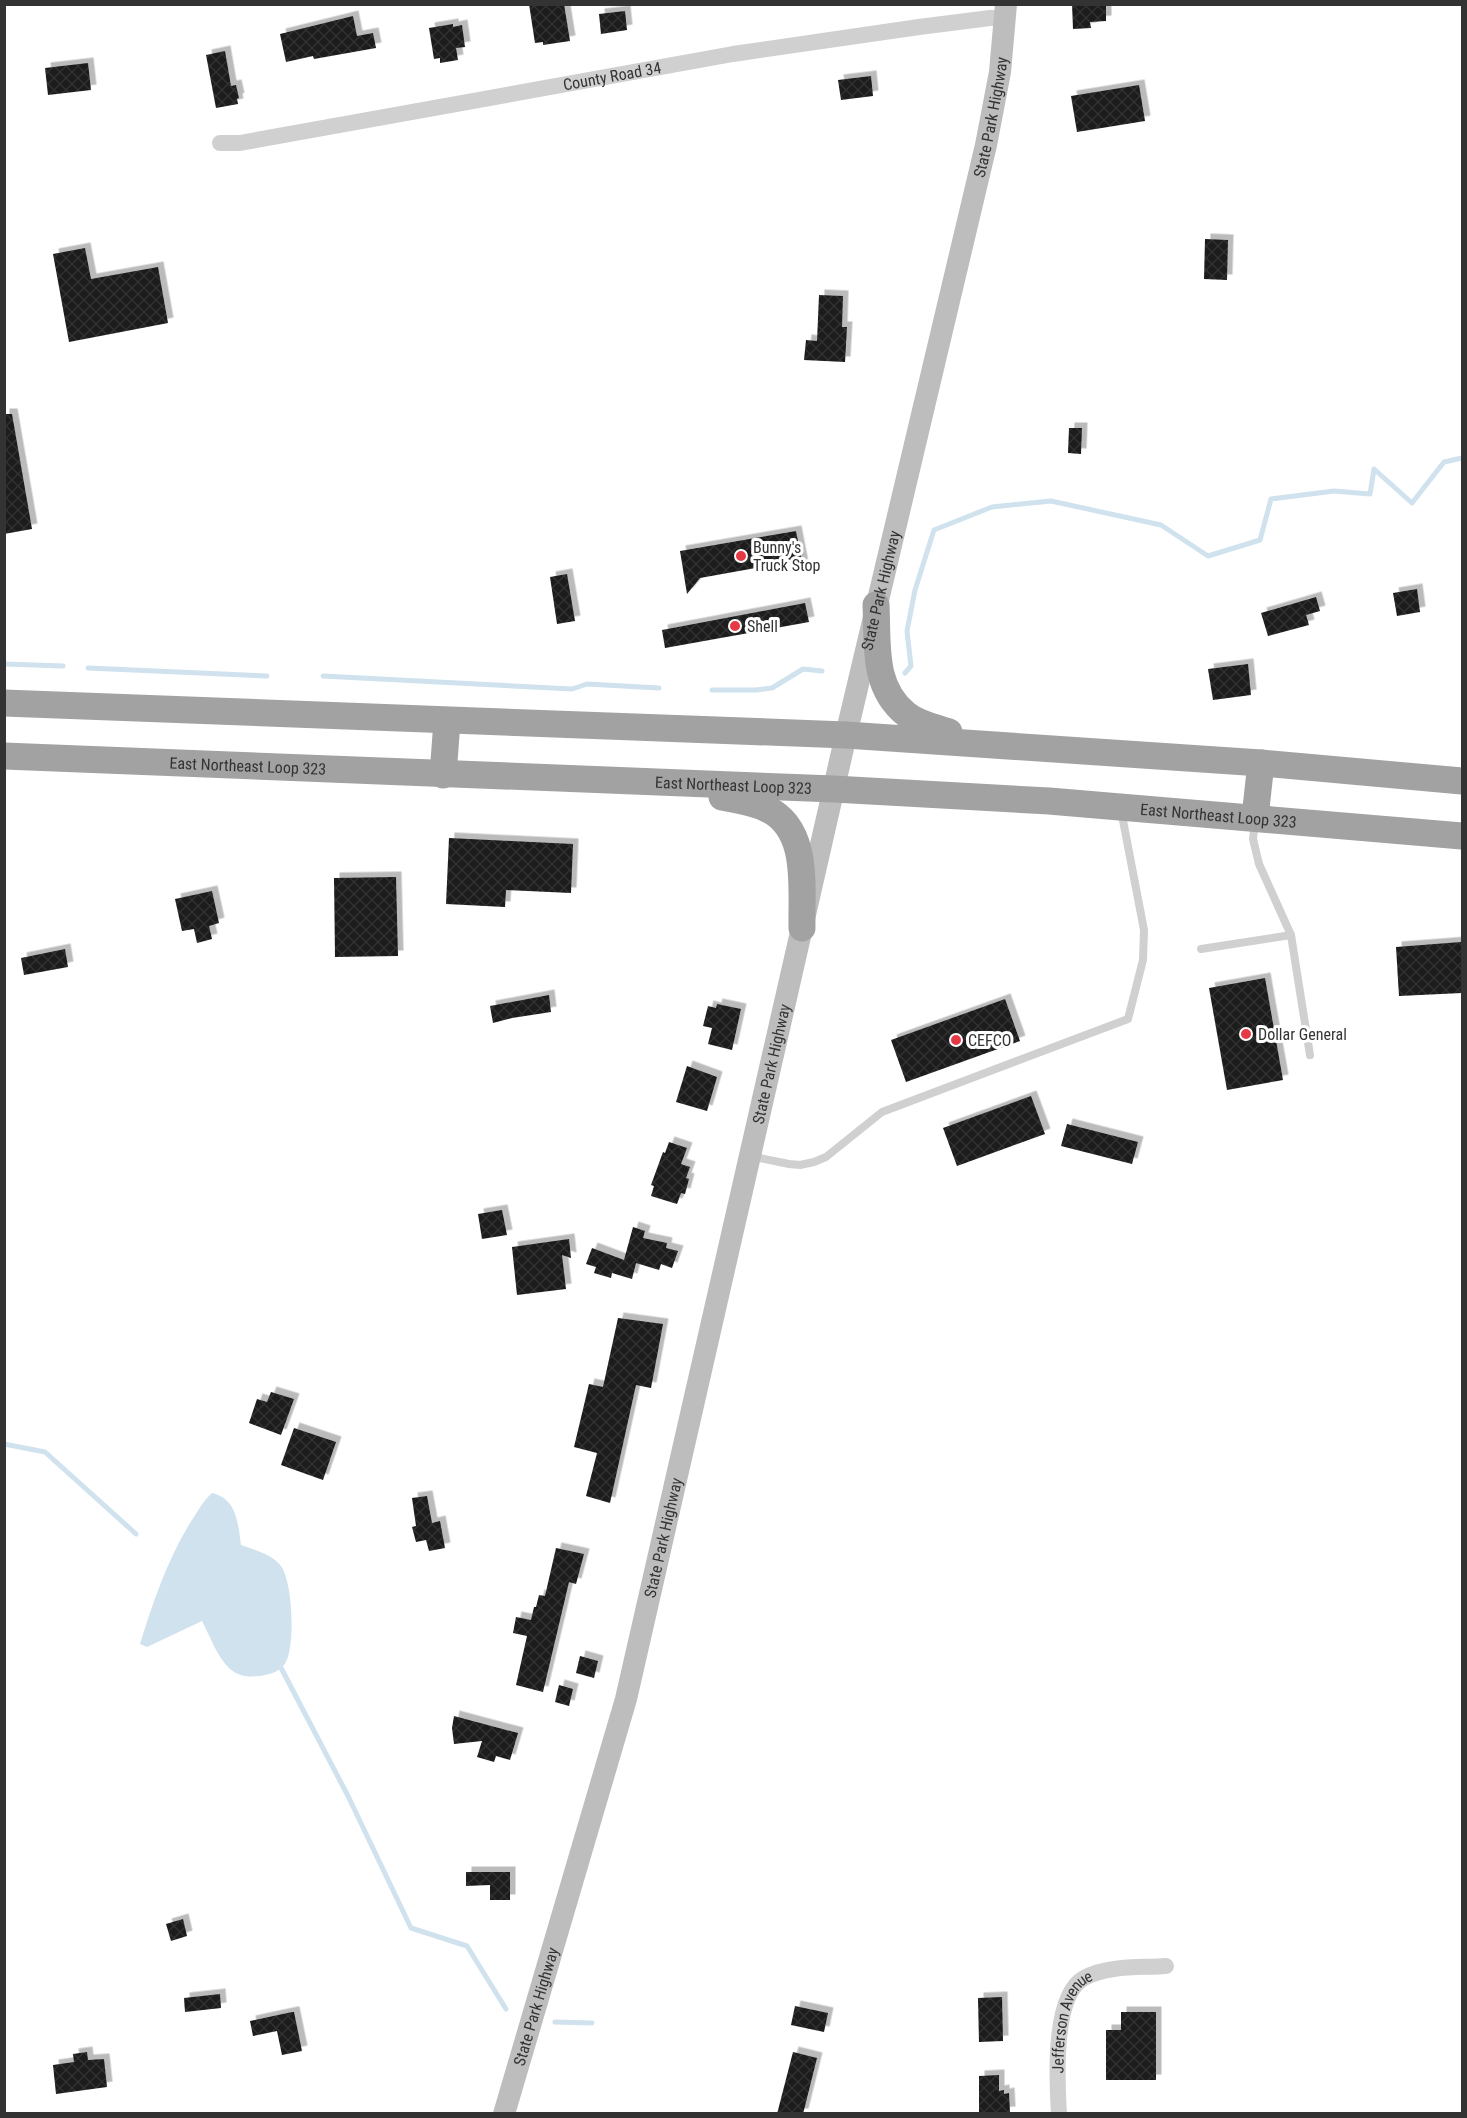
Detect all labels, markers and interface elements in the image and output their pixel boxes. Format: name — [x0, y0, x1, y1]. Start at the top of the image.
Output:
street label: State Park Highway — [970, 56, 1011, 179]
street label: County Road 34 — [562, 58, 663, 95]
street label: State Park Highway — [857, 528, 904, 652]
place label: Bunny's Truck Stop — [753, 538, 821, 575]
marker: Bunny's Truck Stop — [734, 549, 748, 563]
place label: Shell — [747, 617, 778, 636]
marker: Shell — [728, 619, 742, 633]
street label: East Northeast Loop 323 — [169, 754, 327, 779]
street label: East Northeast Loop 323 — [655, 773, 812, 798]
street label: East Northeast Loop 323 — [1139, 800, 1297, 832]
street label: State Park Highway — [749, 1002, 794, 1126]
place label: Dollar General — [1258, 1025, 1347, 1044]
marker: Dollar General — [1239, 1027, 1253, 1041]
place label: CEFCO — [968, 1031, 1011, 1050]
marker: CEFCO — [949, 1033, 963, 1047]
street label: State Park Highway — [640, 1476, 686, 1600]
street label: State Park Highway — [510, 1945, 563, 2068]
street label: Jefferson Avenue — [1048, 1966, 1095, 2073]

